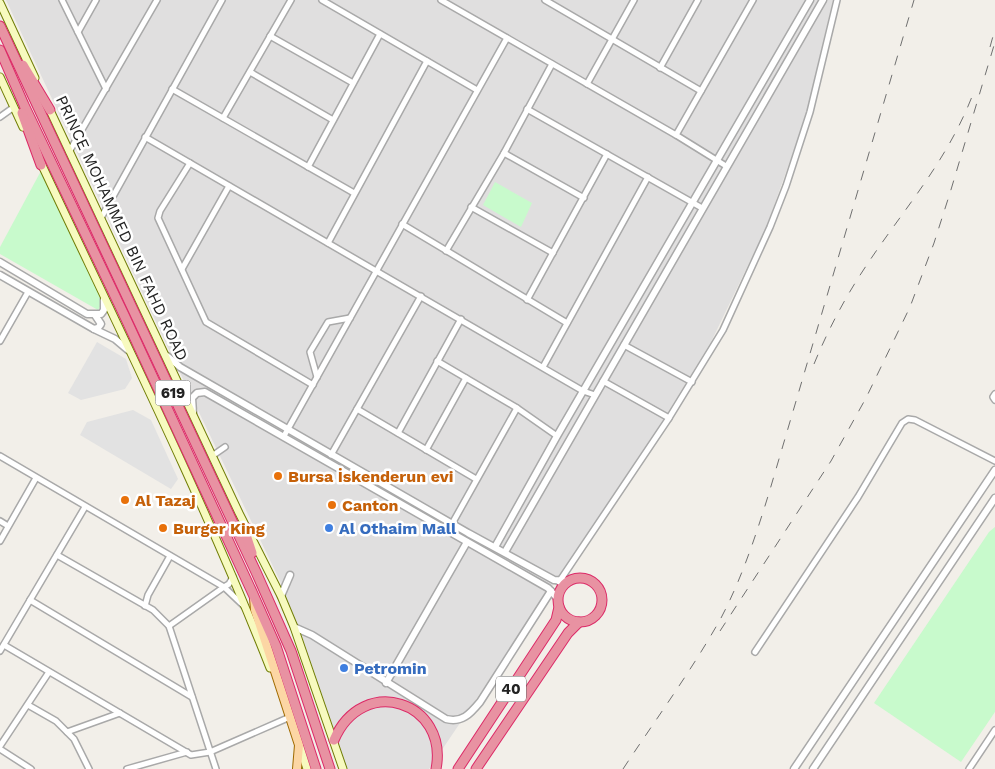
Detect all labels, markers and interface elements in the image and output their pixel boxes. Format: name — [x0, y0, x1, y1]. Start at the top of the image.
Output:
street label: PRINCE MOHAMMED BIN FAHD ROAD — [52, 92, 192, 364]
road number: 619 — [156, 380, 190, 406]
place label: Bursa İskenderun evi — [288, 467, 453, 486]
marker: Bursa İskenderun evi — [272, 470, 284, 482]
place label: Al Tazaj — [135, 491, 196, 510]
marker: Al Tazaj — [119, 494, 131, 506]
place label: Canton — [342, 496, 399, 515]
marker: Canton — [326, 499, 338, 511]
place label: Burger King — [173, 519, 265, 538]
place label: Al Othaim Mall — [339, 519, 457, 538]
marker: Burger King — [157, 522, 169, 534]
marker: Al Othaim Mall — [323, 522, 335, 534]
place label: Petromin — [354, 659, 427, 678]
marker: Petromin — [338, 662, 350, 674]
road number: 40 — [496, 676, 526, 702]

